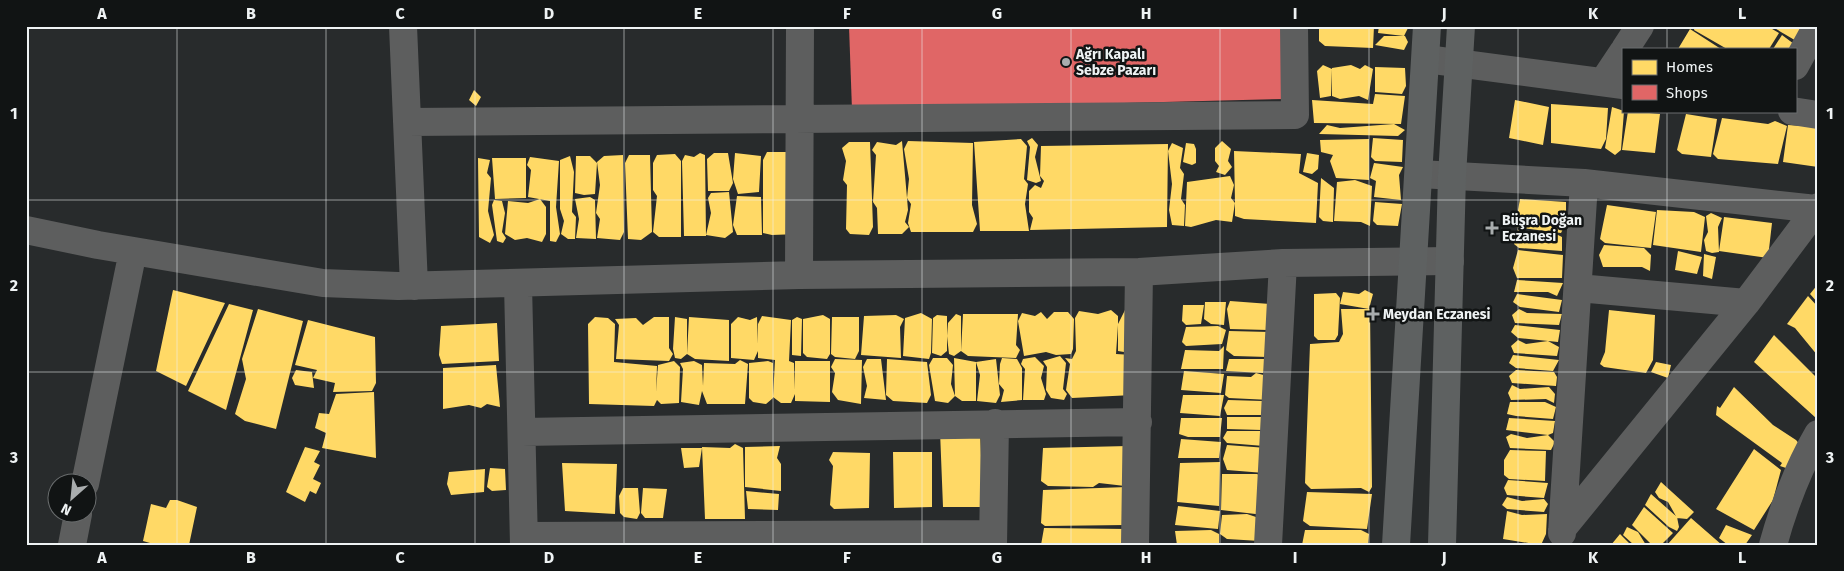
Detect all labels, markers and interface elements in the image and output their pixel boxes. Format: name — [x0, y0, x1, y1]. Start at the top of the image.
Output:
text: A — [96, 4, 107, 23]
text: B — [246, 4, 256, 23]
text: C — [395, 4, 405, 23]
text: D — [544, 4, 554, 23]
text: E — [694, 4, 702, 23]
text: F — [843, 4, 851, 23]
text: G — [992, 4, 1002, 23]
text: H — [1141, 4, 1151, 23]
text: I — [1293, 4, 1297, 23]
text: J — [1440, 4, 1447, 23]
text: K — [1588, 4, 1599, 23]
text: L — [1738, 4, 1746, 23]
place label: Ağrı Kapalı Sebze Pazarı — [1075, 46, 1156, 79]
legend — [1622, 48, 1796, 112]
marker: Ağrı Kapalı Sebze Pazarı — [1060, 56, 1072, 68]
text: Homes — [1666, 58, 1713, 76]
text: Shops — [1666, 84, 1708, 102]
text: 1 — [10, 104, 18, 123]
text: 1 — [1826, 104, 1834, 123]
place label: Büşra Doğan Eczanesi — [1502, 212, 1582, 245]
marker: Büşra Doğan Eczanesi — [1486, 222, 1498, 234]
text: 2 — [10, 276, 18, 295]
text: 2 — [1826, 276, 1834, 295]
place label: Meydan Eczanesi — [1383, 306, 1490, 323]
marker: Meydan Eczanesi — [1367, 308, 1379, 320]
text: 3 — [9, 448, 18, 467]
text: 3 — [1825, 448, 1834, 467]
north arrow — [48, 474, 98, 524]
text: N — [58, 499, 74, 519]
text: A — [96, 548, 107, 567]
text: B — [246, 548, 256, 567]
text: C — [395, 548, 405, 567]
text: D — [544, 548, 554, 567]
text: E — [694, 548, 702, 567]
text: F — [843, 548, 851, 567]
text: G — [992, 548, 1002, 567]
text: H — [1141, 548, 1151, 567]
text: I — [1293, 548, 1297, 567]
text: J — [1440, 548, 1447, 567]
text: K — [1588, 548, 1599, 567]
text: L — [1738, 548, 1746, 567]

